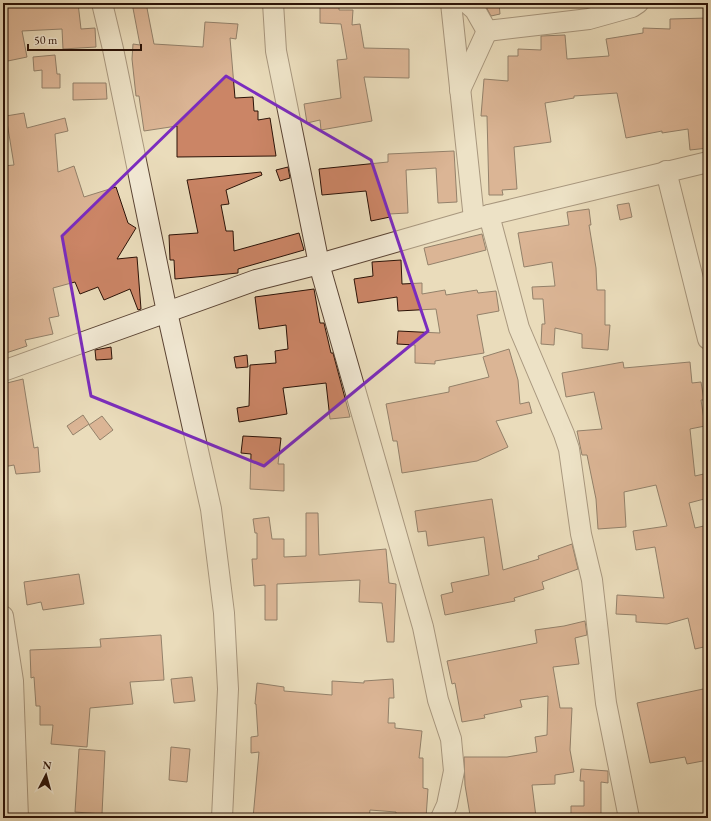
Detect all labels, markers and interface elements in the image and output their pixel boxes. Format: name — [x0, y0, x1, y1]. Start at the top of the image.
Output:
scale bar — [28, 26, 141, 52]
text: 50 m — [34, 32, 58, 48]
north arrow — [26, 755, 66, 795]
text: N — [42, 758, 52, 772]

